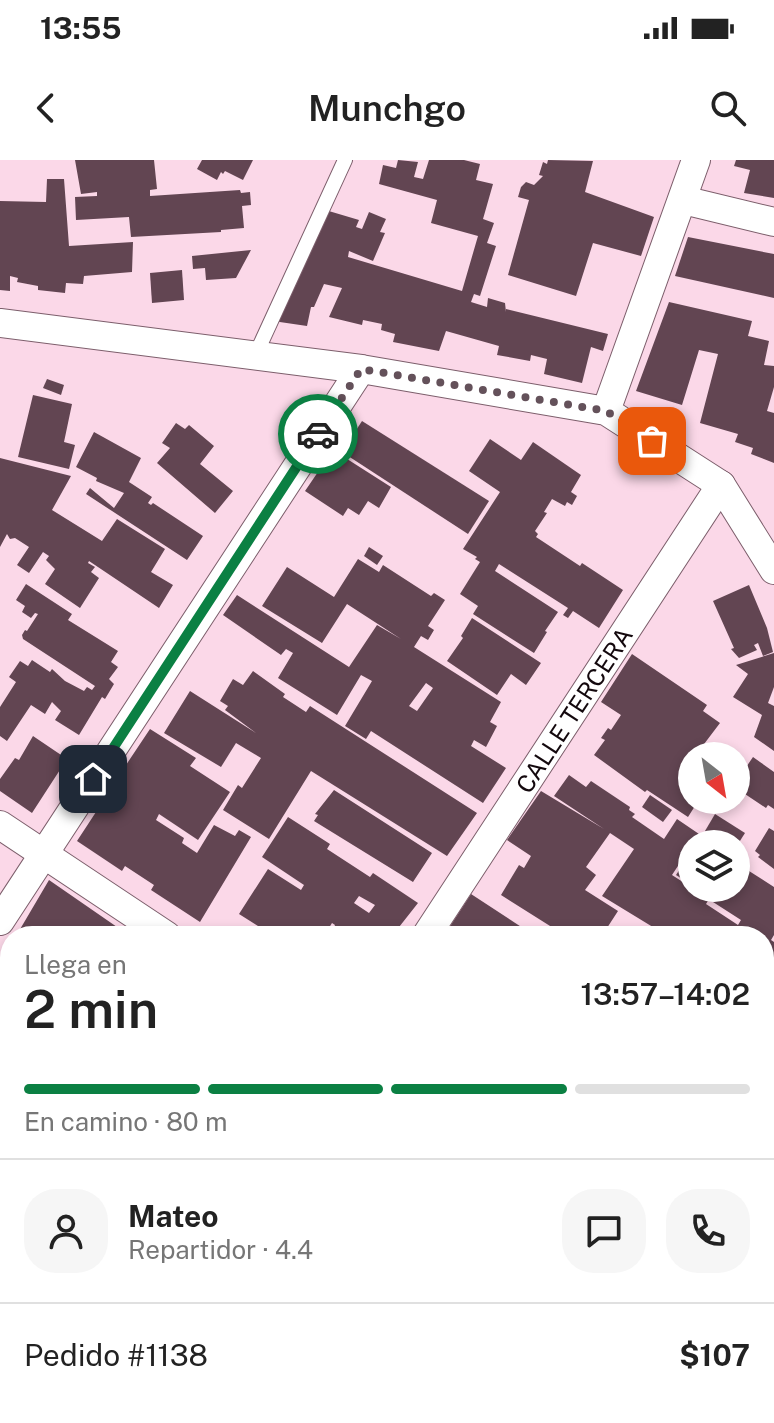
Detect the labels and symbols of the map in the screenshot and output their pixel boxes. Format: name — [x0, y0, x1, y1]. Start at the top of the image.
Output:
courier — [278, 394, 358, 474]
pin — [618, 407, 686, 475]
street label: CALLE TERCERA — [510, 622, 638, 798]
north arrow — [678, 742, 750, 814]
pin — [59, 745, 127, 813]

